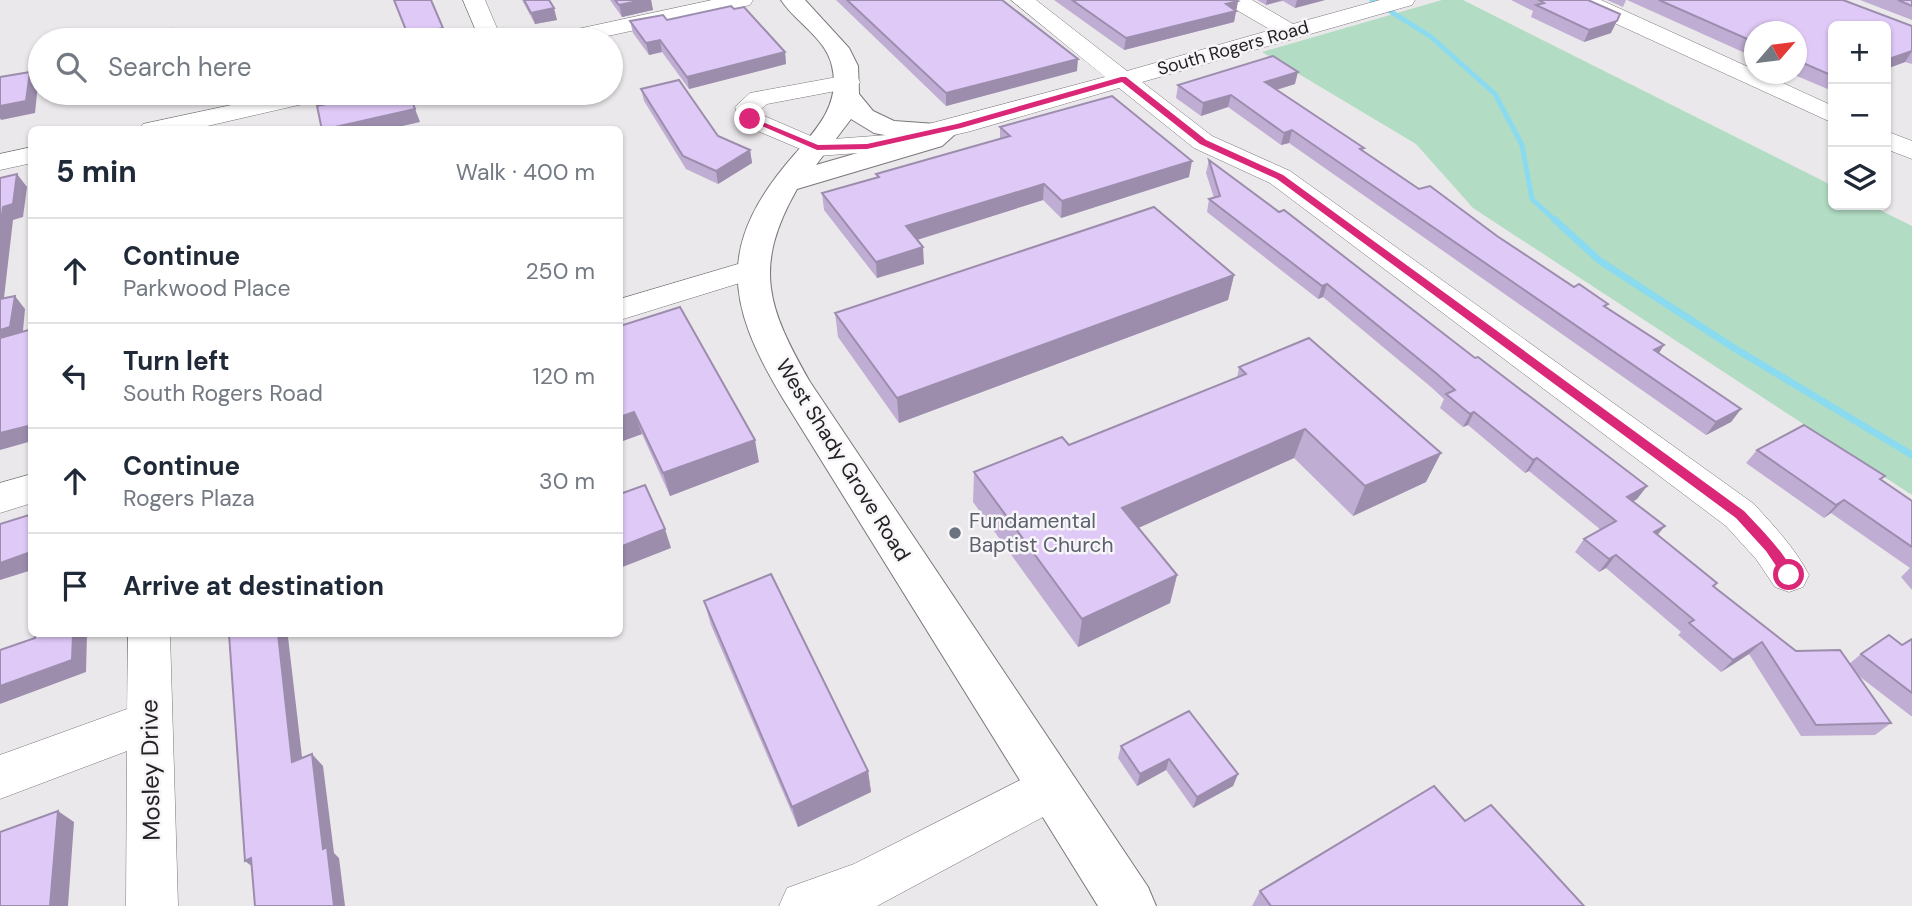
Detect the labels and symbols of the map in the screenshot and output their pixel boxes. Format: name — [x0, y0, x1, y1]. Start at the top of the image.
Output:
street label: South Rogers Road — [1155, 15, 1311, 81]
north arrow — [1744, 21, 1807, 84]
route end — [734, 103, 765, 134]
street label: West Shady Grove Road — [769, 354, 917, 566]
place label: Fundamental Baptist Church — [969, 507, 1114, 559]
marker: Fundamental Baptist Church — [947, 525, 963, 541]
route start — [1773, 559, 1804, 590]
street label: Mosley Drive — [133, 699, 167, 841]

